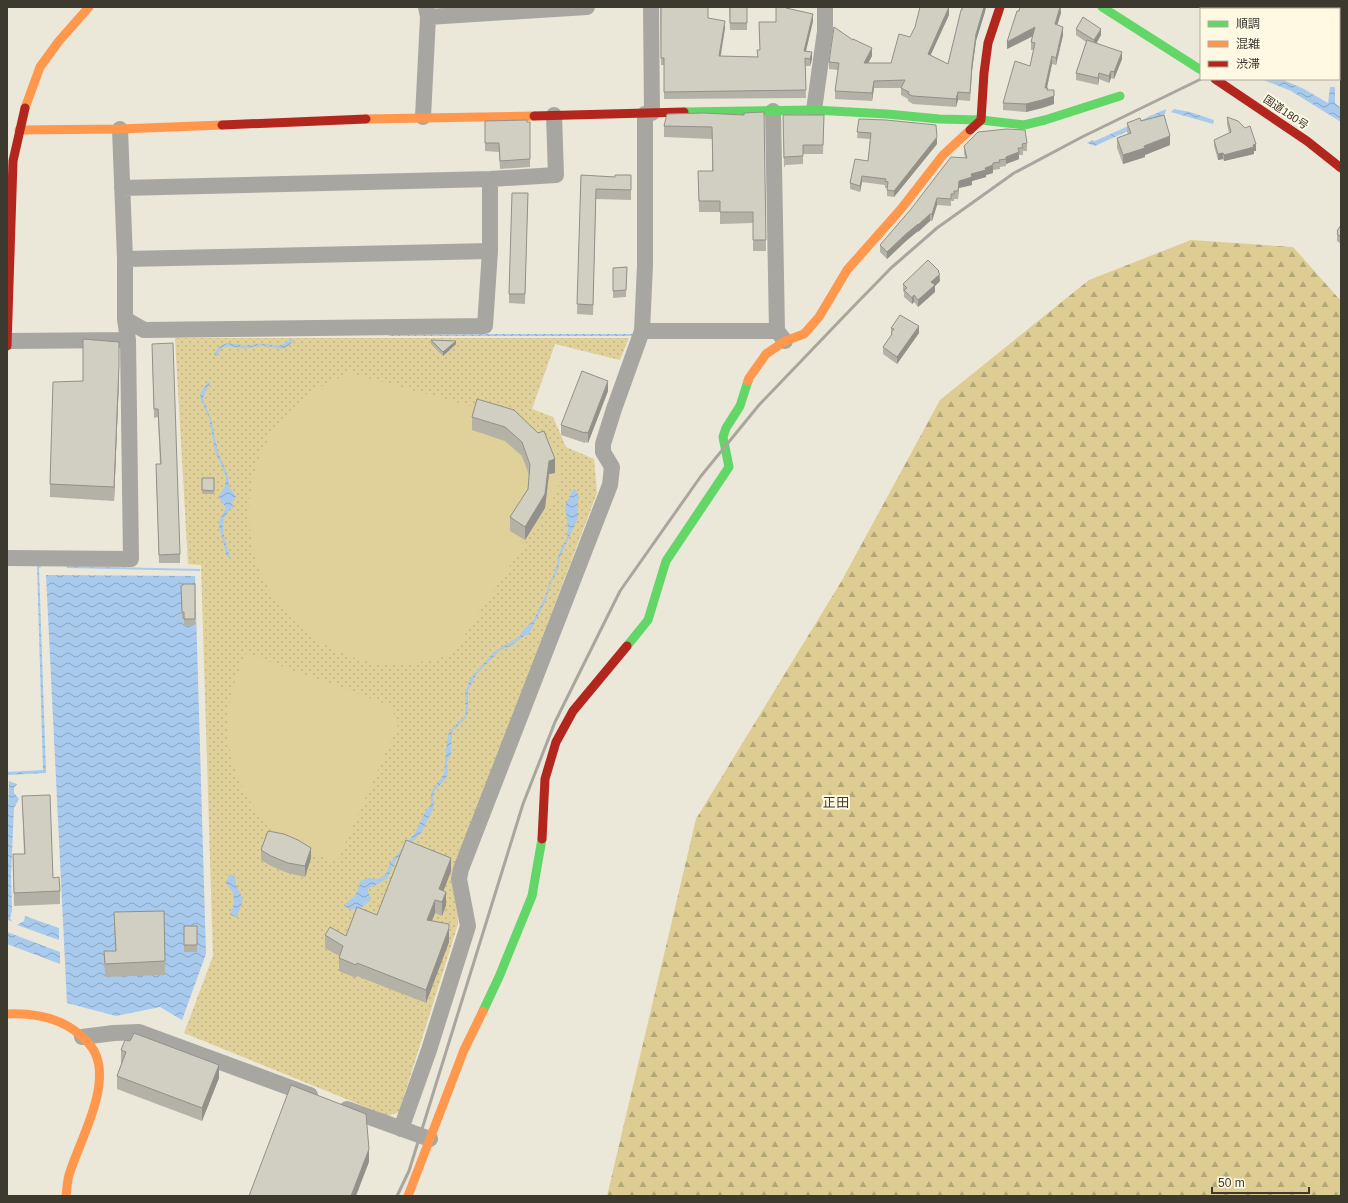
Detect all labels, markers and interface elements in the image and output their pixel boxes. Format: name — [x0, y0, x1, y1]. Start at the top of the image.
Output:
legend — [1200, 8, 1340, 80]
text: 順調 — [1236, 17, 1260, 31]
text: 混雑 — [1236, 37, 1260, 51]
text: 渋滞 — [1236, 57, 1260, 71]
street label: 国道180号 — [1261, 93, 1311, 131]
district label: 正田 — [823, 795, 849, 810]
scale bar — [1212, 1169, 1309, 1195]
text: 50 m — [1218, 1176, 1245, 1190]

